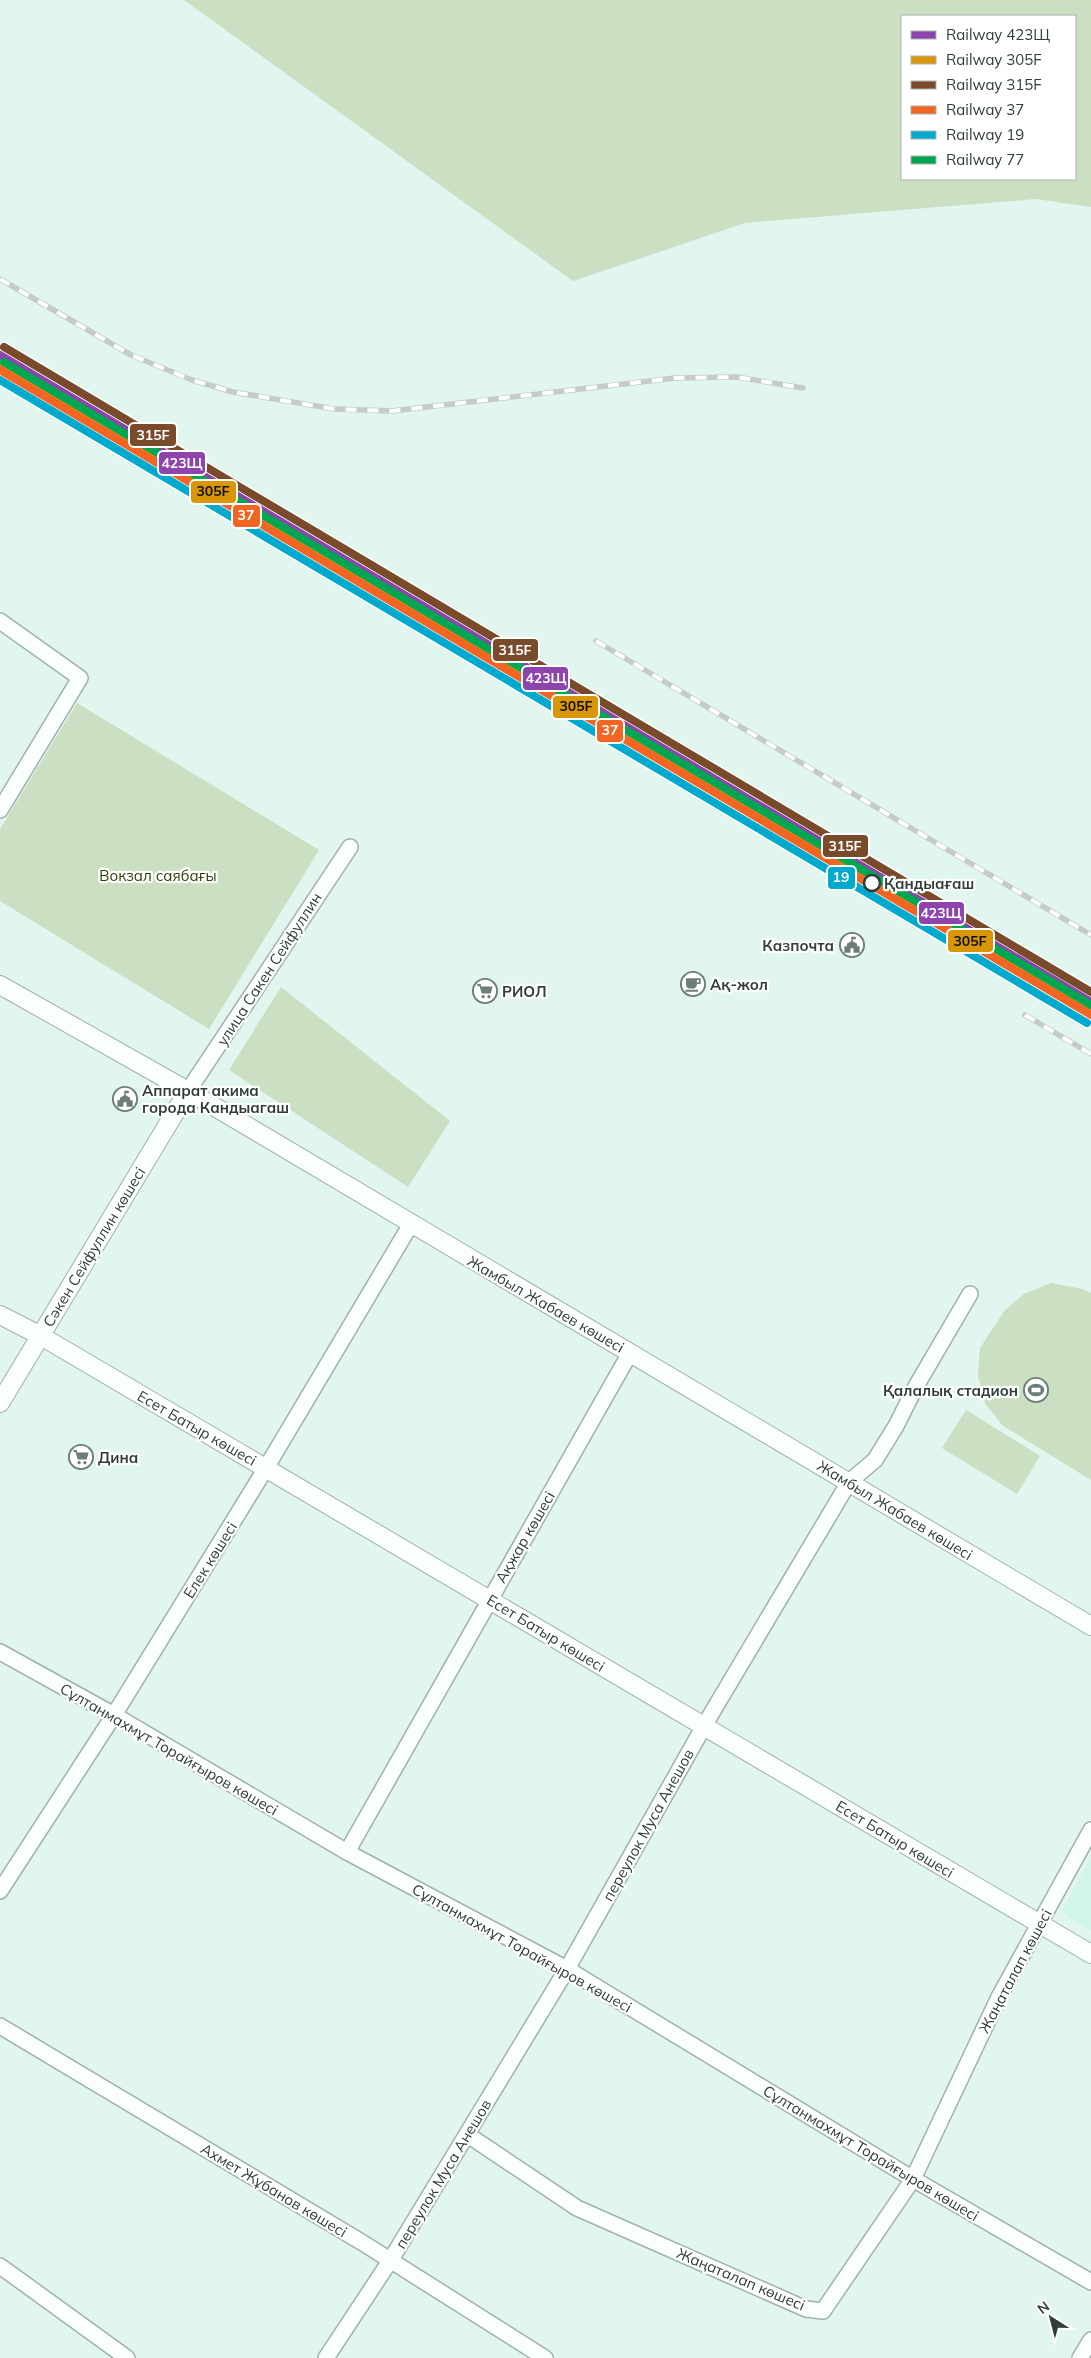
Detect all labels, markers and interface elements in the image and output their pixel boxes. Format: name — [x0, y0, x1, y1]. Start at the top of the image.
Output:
legend — [901, 15, 1076, 180]
text: Railway 423Щ — [946, 25, 1050, 44]
text: Railway 305F — [946, 50, 1042, 69]
text: Railway 315F — [946, 75, 1042, 94]
text: Railway 37 — [946, 100, 1024, 119]
text: Railway 19 — [946, 125, 1024, 144]
text: Railway 77 — [946, 150, 1024, 169]
line badge: 315F — [129, 423, 177, 447]
text: 315F — [136, 426, 170, 444]
line badge: 423Щ — [158, 451, 206, 475]
text: 423Щ — [161, 454, 203, 472]
line badge: 305F — [190, 480, 237, 504]
text: 305F — [196, 482, 230, 500]
line badge: 37 — [232, 504, 261, 528]
text: 37 — [238, 506, 254, 524]
line badge: 315F — [492, 638, 539, 662]
text: 315F — [498, 641, 532, 659]
line badge: 423Щ — [522, 666, 569, 691]
text: 423Щ — [525, 669, 567, 687]
line badge: 305F — [552, 695, 599, 719]
text: 305F — [559, 697, 593, 715]
line badge: 37 — [596, 719, 624, 743]
text: 37 — [602, 721, 618, 739]
line badge: 315F — [822, 834, 869, 858]
text: 315F — [828, 837, 862, 855]
park label: Вокзал саябағы — [99, 866, 217, 885]
line badge: 19 — [827, 866, 856, 890]
text: 19 — [833, 868, 849, 886]
marker: Қандыағаш — [863, 874, 881, 892]
place label: Қандыағаш — [884, 874, 974, 893]
street label: улица Сакен Сейфуллин — [212, 889, 326, 1049]
line badge: 423Щ — [918, 901, 965, 925]
text: 423Щ — [920, 904, 962, 922]
line badge: 305F — [947, 929, 994, 953]
public building icon: Казпочта — [839, 932, 865, 958]
text: 305F — [953, 932, 987, 950]
place label: Казпочта — [762, 936, 834, 955]
cafe icon: Ақ-жол — [680, 971, 706, 997]
place label: Ақ-жол — [710, 975, 768, 994]
supermarket icon: РИОЛ — [472, 978, 498, 1004]
place label: РИОЛ — [502, 982, 547, 1001]
place label: Аппарат акима города Кандыагаш — [142, 1081, 289, 1117]
public building icon: Аппарат акима города Кандыагаш — [112, 1086, 138, 1112]
street label: Сәкен Сейфуллин көшесі — [39, 1164, 149, 1330]
street label: Жамбыл Жабаев көшесі — [464, 1251, 628, 1357]
sports icon: Қалалық стадион — [1023, 1377, 1049, 1403]
place label: Қалалық стадион — [883, 1381, 1018, 1400]
street label: Есет Батыр көшесі — [134, 1386, 260, 1470]
supermarket icon: Дина — [68, 1444, 94, 1470]
place label: Дина — [98, 1448, 138, 1467]
street label: Жамбыл Жабаев көшесі — [814, 1456, 976, 1564]
street label: Ақжар көшесі — [491, 1488, 559, 1586]
street label: Елек көшесі — [179, 1518, 241, 1602]
street label: Есет Батыр көшесі — [483, 1590, 609, 1676]
street label: Сұлтанмахмұт Торайғыров көшесі — [57, 1679, 281, 1819]
street label: переулок Муса Анешов — [598, 1746, 698, 1904]
street label: Есет Батыр көшесі — [832, 1796, 958, 1882]
street label: Сұлтанмахмұт Торайғыров көшесі — [409, 1879, 635, 2017]
street label: Жаңаталап көшесі — [974, 1906, 1056, 2036]
street label: Сұлтанмахмұт Торайғыров көшесі — [760, 2081, 982, 2225]
street label: переулок Муса Анешов — [391, 2096, 495, 2252]
street label: Ахмет Жұбанов көшесі — [197, 2139, 351, 2241]
street label: Жаңаталап көшесі — [674, 2243, 808, 2315]
north arrow — [1026, 2293, 1076, 2343]
text: N — [1034, 2297, 1053, 2318]

